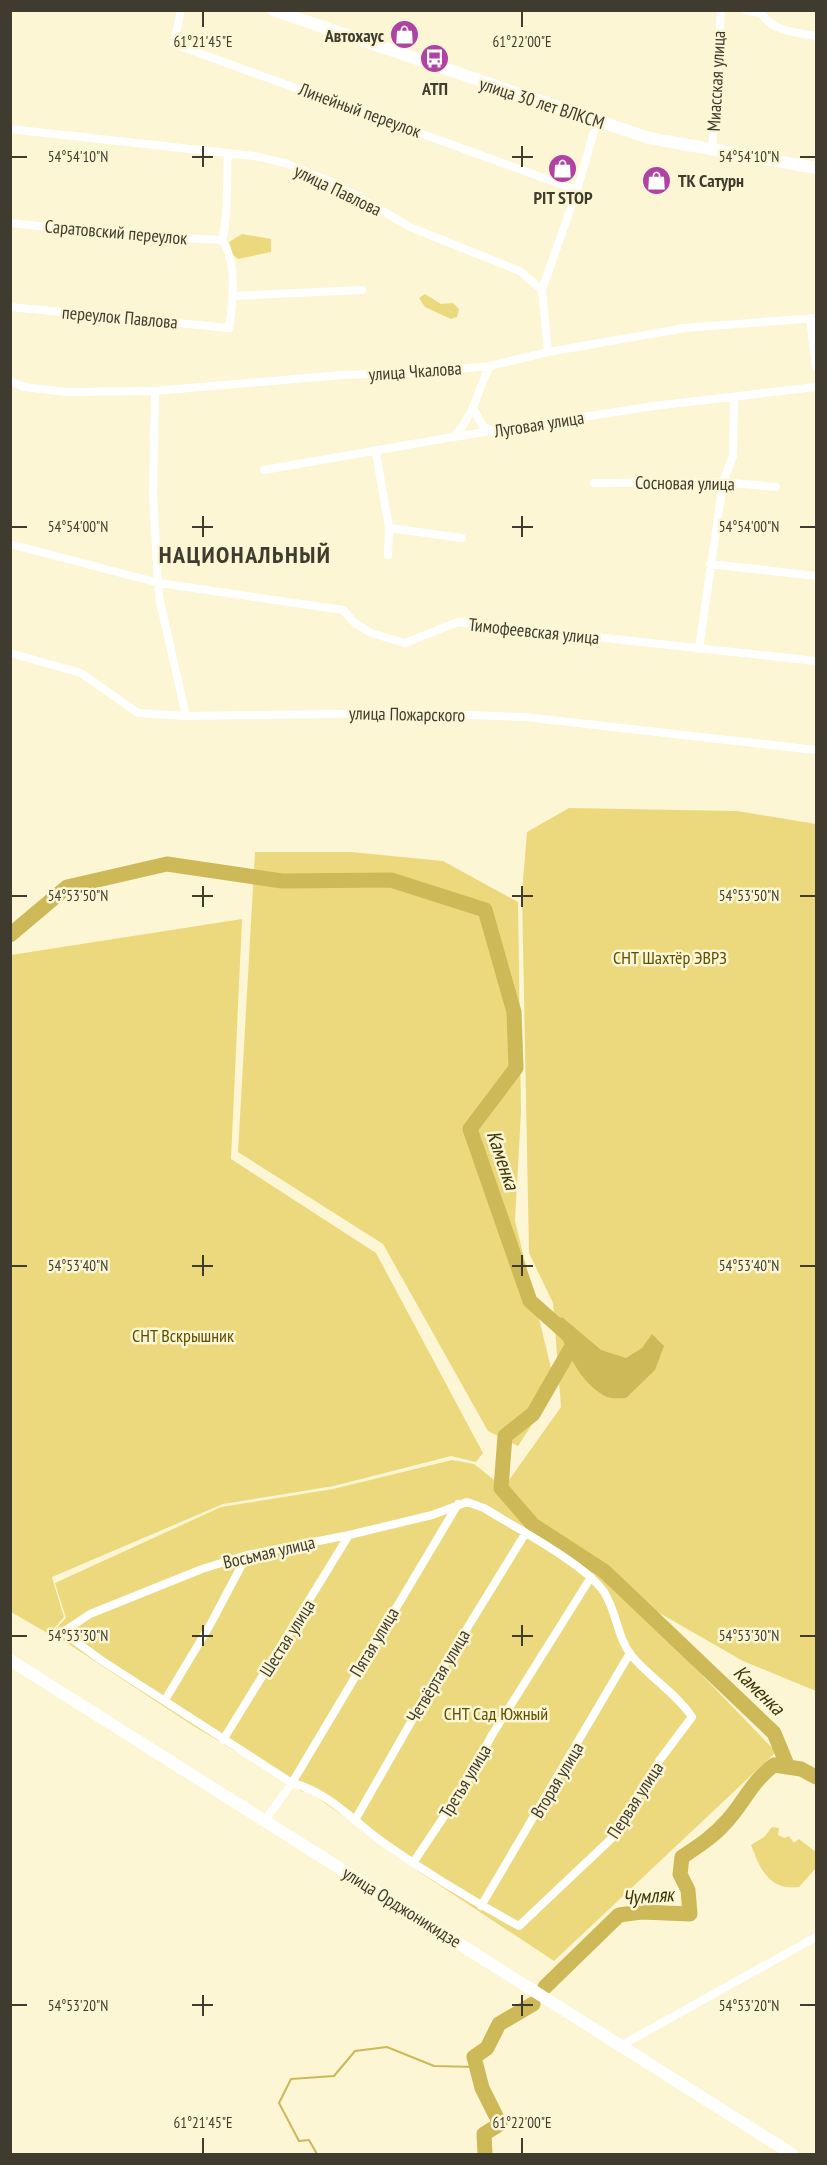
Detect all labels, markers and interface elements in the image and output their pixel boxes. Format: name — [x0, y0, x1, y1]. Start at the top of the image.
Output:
shop icon: Автохаус — [389, 19, 421, 51]
place label: Автохаус — [324, 24, 385, 47]
street label: Миасская улица — [702, 30, 730, 132]
text: 61°21'45"E — [173, 32, 233, 51]
text: 61°22'00"E — [492, 32, 552, 51]
bus stop icon: АТП — [419, 43, 451, 75]
street label: улица 30 лет ВЛКСМ — [476, 72, 608, 134]
street label: Линейный переулок — [295, 77, 424, 143]
place label: АТП — [421, 77, 448, 100]
text: 54°54'10"N — [48, 147, 108, 166]
text: 54°54'10"N — [719, 147, 779, 166]
shop icon: PIT STOP — [547, 152, 579, 184]
street label: улица Павлова — [291, 159, 385, 221]
shop icon: ТК Сатурн — [641, 164, 673, 196]
place label: ТК Сатурн — [678, 169, 744, 192]
place label: PIT STOP — [534, 186, 593, 209]
street label: Саратовский переулок — [44, 214, 188, 250]
street label: переулок Павлова — [61, 300, 179, 334]
street label: улица Чкалова — [368, 356, 462, 386]
street label: Луговая улица — [491, 406, 586, 443]
street label: Сосновая улица — [635, 471, 735, 495]
text: 54°54'00"N — [48, 517, 108, 536]
text: 54°54'00"N — [719, 517, 779, 536]
district label: НАЦИОНАЛЬНЫЙ — [159, 539, 331, 570]
street label: Тимофеевская улица — [467, 613, 601, 649]
street label: улица Пожарского — [349, 701, 466, 727]
text: 54°53'50"N — [48, 886, 108, 905]
text: 54°53'50"N — [719, 886, 779, 905]
park label: СНТ Шахтёр ЭВРЗ — [613, 946, 727, 969]
water label: Каменка — [481, 1127, 526, 1194]
text: 54°53'40"N — [48, 1256, 108, 1275]
text: 54°53'40"N — [719, 1256, 779, 1275]
park label: СНТ Вскрышник — [132, 1324, 234, 1347]
street label: Восьмая улица — [221, 1530, 317, 1574]
street label: Шестая улица — [254, 1595, 320, 1681]
street label: Пятая улица — [344, 1603, 404, 1681]
street label: Четвёртая улица — [401, 1625, 475, 1727]
text: 54°53'30"N — [48, 1626, 108, 1645]
text: 54°53'30"N — [719, 1626, 779, 1645]
water label: Каменка — [728, 1659, 791, 1721]
park label: СНТ Сад Южный — [444, 1702, 548, 1725]
street label: Вторая улица — [525, 1738, 589, 1822]
street label: Третья улица — [434, 1740, 496, 1822]
street label: Первая улица — [602, 1757, 668, 1843]
street label: улица Орджоникидзе — [338, 1861, 466, 1953]
water label: Чумляк — [621, 1881, 677, 1911]
text: 54°53'20"N — [48, 1996, 108, 2015]
text: 54°53'20"N — [719, 1996, 779, 2015]
text: 61°21'45"E — [173, 2113, 233, 2132]
text: 61°22'00"E — [492, 2113, 552, 2132]

